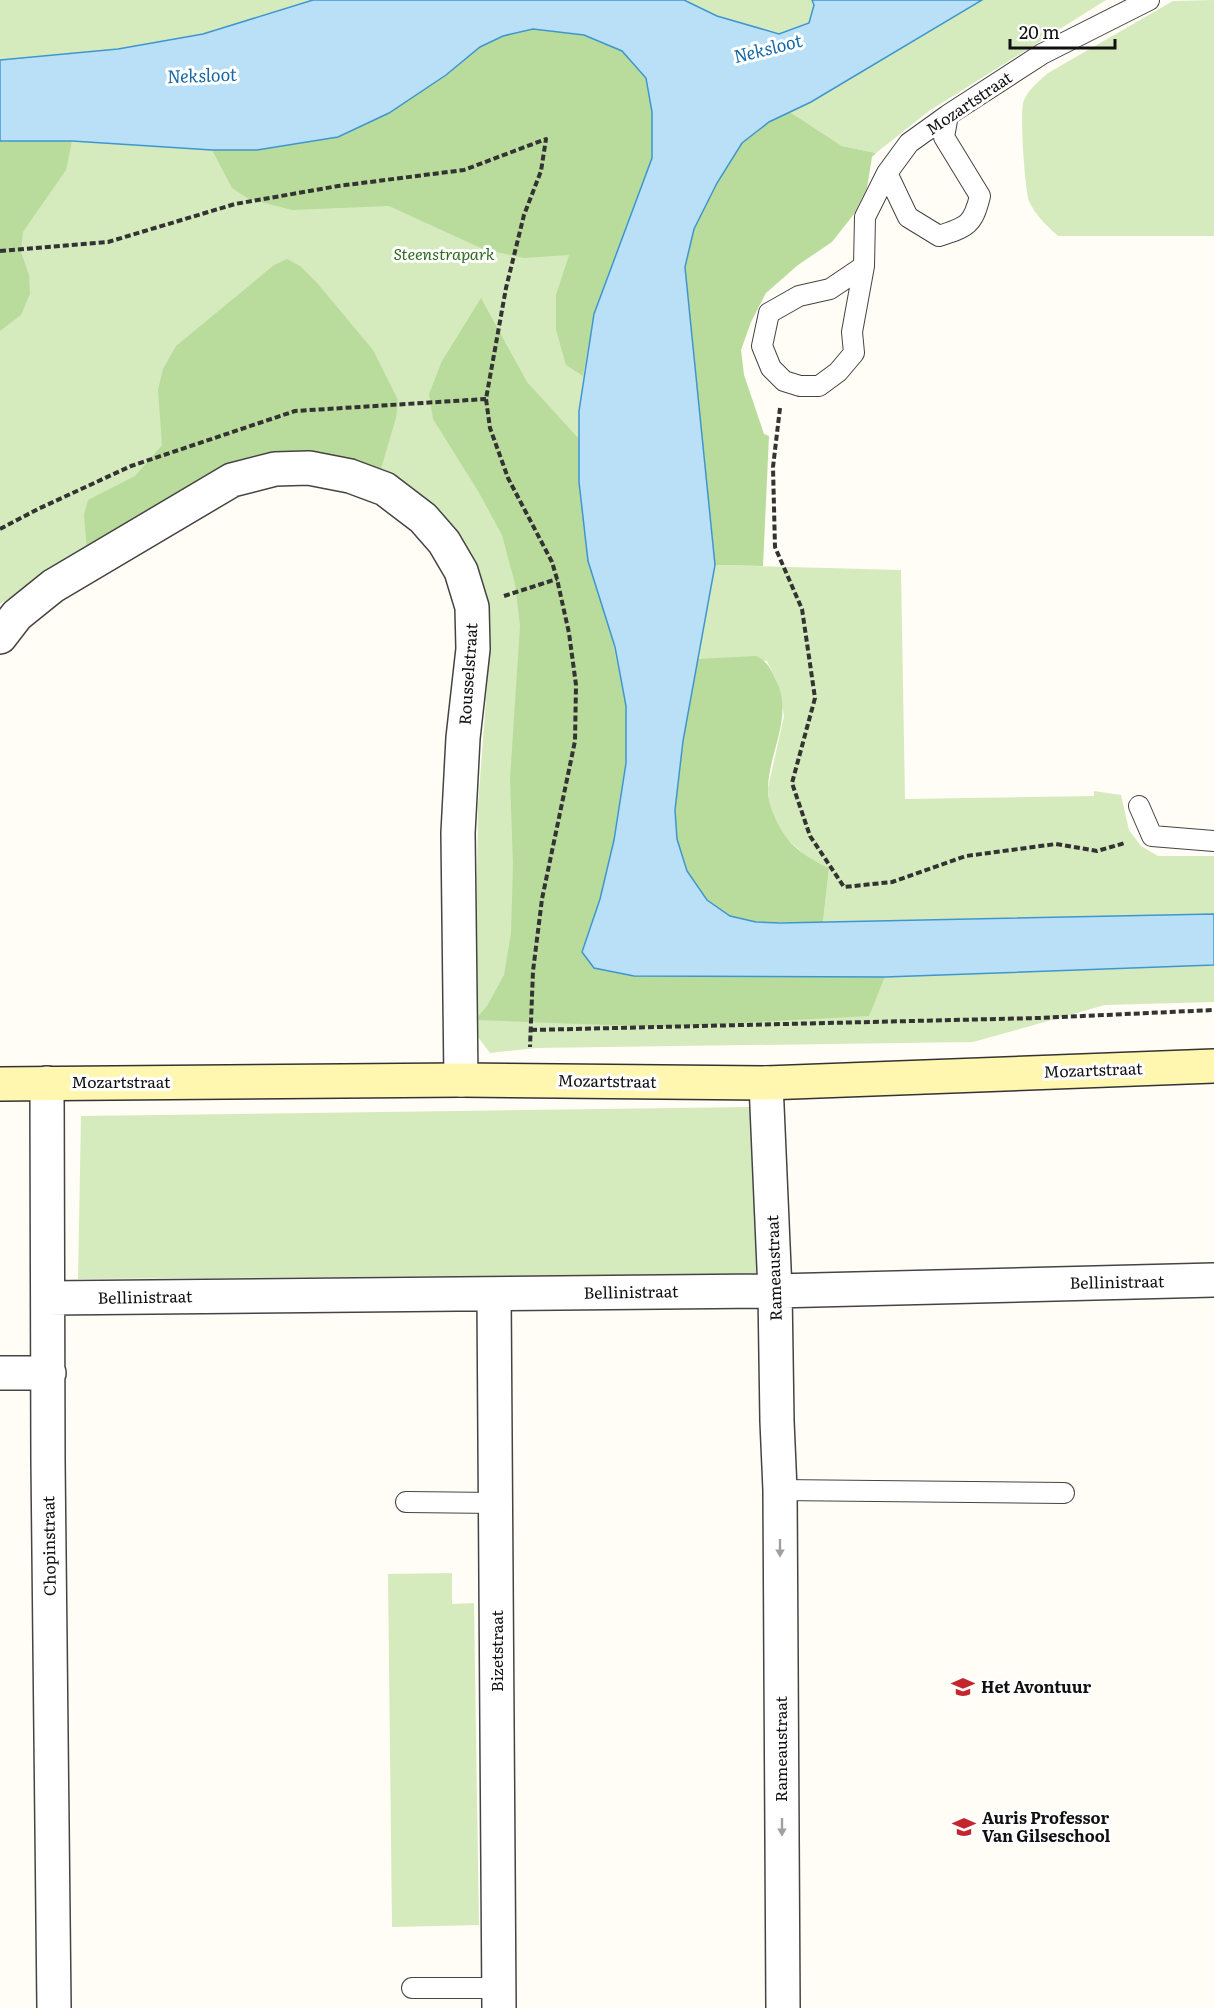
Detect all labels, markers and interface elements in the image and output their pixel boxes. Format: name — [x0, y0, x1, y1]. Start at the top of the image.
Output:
scale bar — [1010, 12, 1115, 50]
text: 20 m — [1019, 18, 1060, 45]
water label: Neksloot — [730, 26, 805, 69]
water label: Neksloot — [166, 60, 237, 89]
street label: Mozartstraat — [921, 64, 1017, 140]
park label: Steenstrapark — [393, 241, 495, 265]
street label: Rousselstraat — [451, 621, 483, 726]
street label: Mozartstraat — [1043, 1055, 1143, 1083]
street label: Mozartstraat — [557, 1067, 657, 1093]
street label: Mozartstraat — [72, 1069, 171, 1093]
street label: Rameaustraat — [759, 1214, 787, 1321]
street label: Bellinistraat — [1069, 1268, 1165, 1294]
street label: Bellinistraat — [583, 1278, 679, 1304]
street label: Bellinistraat — [97, 1283, 193, 1309]
street label: Chopinstraat — [35, 1495, 61, 1596]
one-way arrow — [775, 1539, 785, 1558]
street label: Bizetstraat — [484, 1610, 508, 1692]
school or university icon: Het Avontuur — [950, 1674, 976, 1700]
place label: Het Avontuur — [981, 1674, 1091, 1698]
street label: Rameaustraat — [768, 1696, 792, 1802]
place label: Auris Professor Van Gilseschool — [982, 1805, 1111, 1847]
school or university icon: Auris Professor Van Gilseschool — [951, 1814, 977, 1840]
one-way arrow — [777, 1818, 787, 1837]

